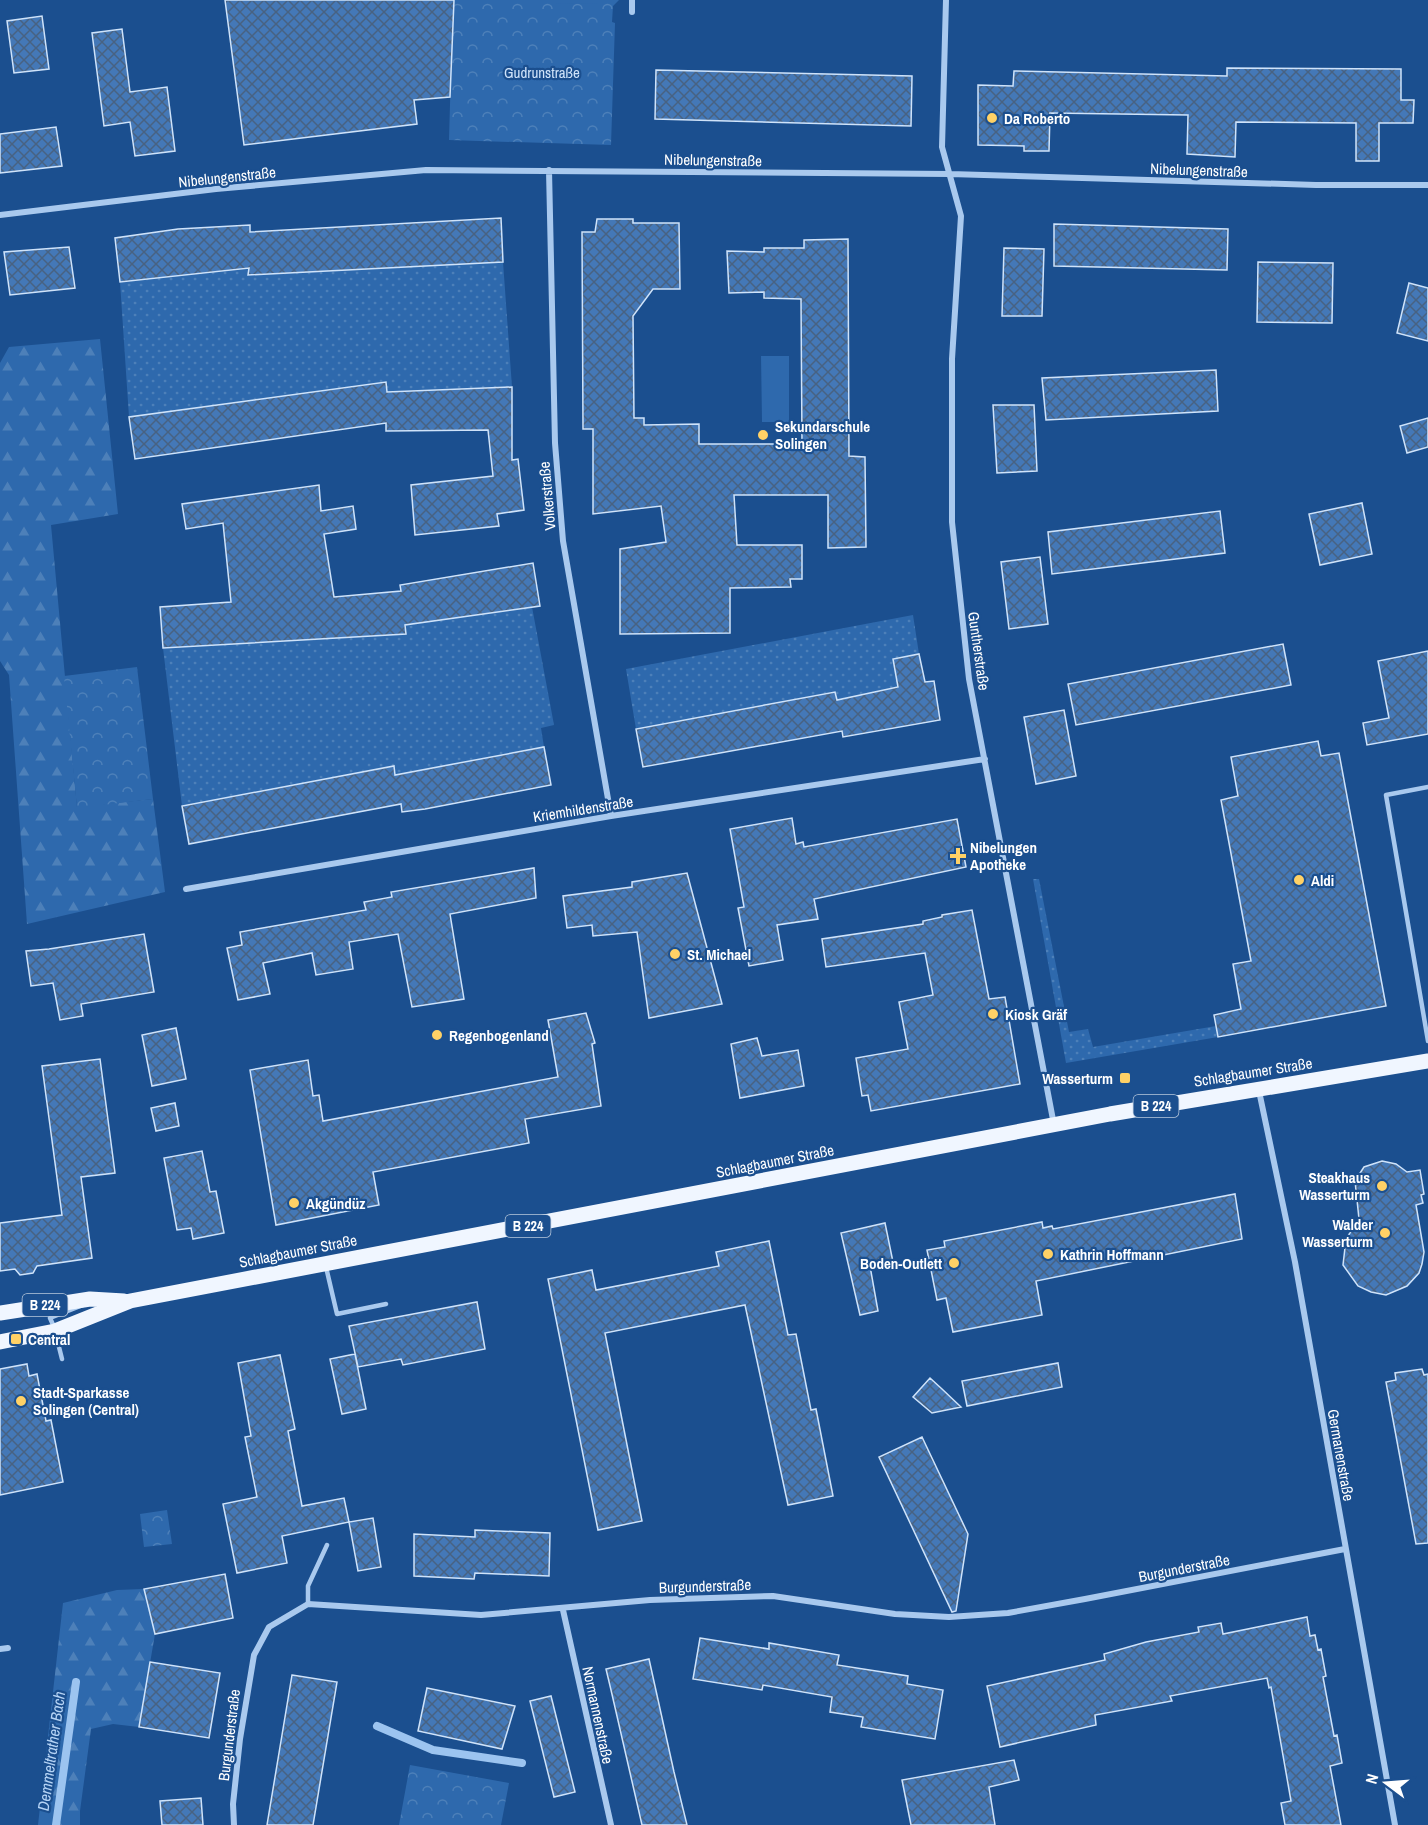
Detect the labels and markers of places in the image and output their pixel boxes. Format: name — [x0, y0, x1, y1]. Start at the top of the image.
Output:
place label: Da Roberto — [1004, 108, 1070, 129]
marker: Da Roberto — [985, 111, 999, 125]
place label: Sekundarschule Solingen — [775, 416, 870, 454]
marker: Sekundarschule Solingen — [756, 428, 770, 442]
place label: Nibelungen Apotheke — [970, 837, 1037, 875]
marker: Nibelungen Apotheke — [951, 849, 965, 863]
place label: Aldi — [1311, 870, 1334, 891]
marker: Aldi — [1292, 873, 1306, 887]
place label: St. Michael — [687, 944, 751, 965]
marker: St. Michael — [668, 947, 682, 961]
place label: Kiosk Gräf — [1005, 1004, 1068, 1025]
marker: Kiosk Gräf — [986, 1007, 1000, 1021]
place label: Regenbogenland — [449, 1025, 549, 1046]
marker: Regenbogenland — [430, 1028, 444, 1042]
place label: Wasserturm — [1042, 1068, 1113, 1089]
marker: Wasserturm — [1118, 1071, 1132, 1085]
place label: Steakhaus Wasserturm — [1299, 1167, 1370, 1205]
marker: Steakhaus Wasserturm — [1375, 1179, 1389, 1193]
place label: Akgündüz — [306, 1193, 365, 1214]
marker: Akgündüz — [287, 1196, 301, 1210]
place label: Walder Wasserturm — [1302, 1214, 1373, 1252]
marker: Walder Wasserturm — [1378, 1226, 1392, 1240]
place label: Kathrin Hoffmann — [1060, 1244, 1164, 1265]
marker: Kathrin Hoffmann — [1041, 1247, 1055, 1261]
place label: Boden-Outlett — [860, 1253, 942, 1274]
marker: Boden-Outlett — [947, 1256, 961, 1270]
place label: Central — [28, 1329, 70, 1350]
marker: Central — [9, 1332, 23, 1346]
place label: Stadt-Sparkasse Solingen (Central) — [33, 1382, 139, 1420]
marker: Stadt-Sparkasse Solingen (Central) — [14, 1394, 28, 1408]

